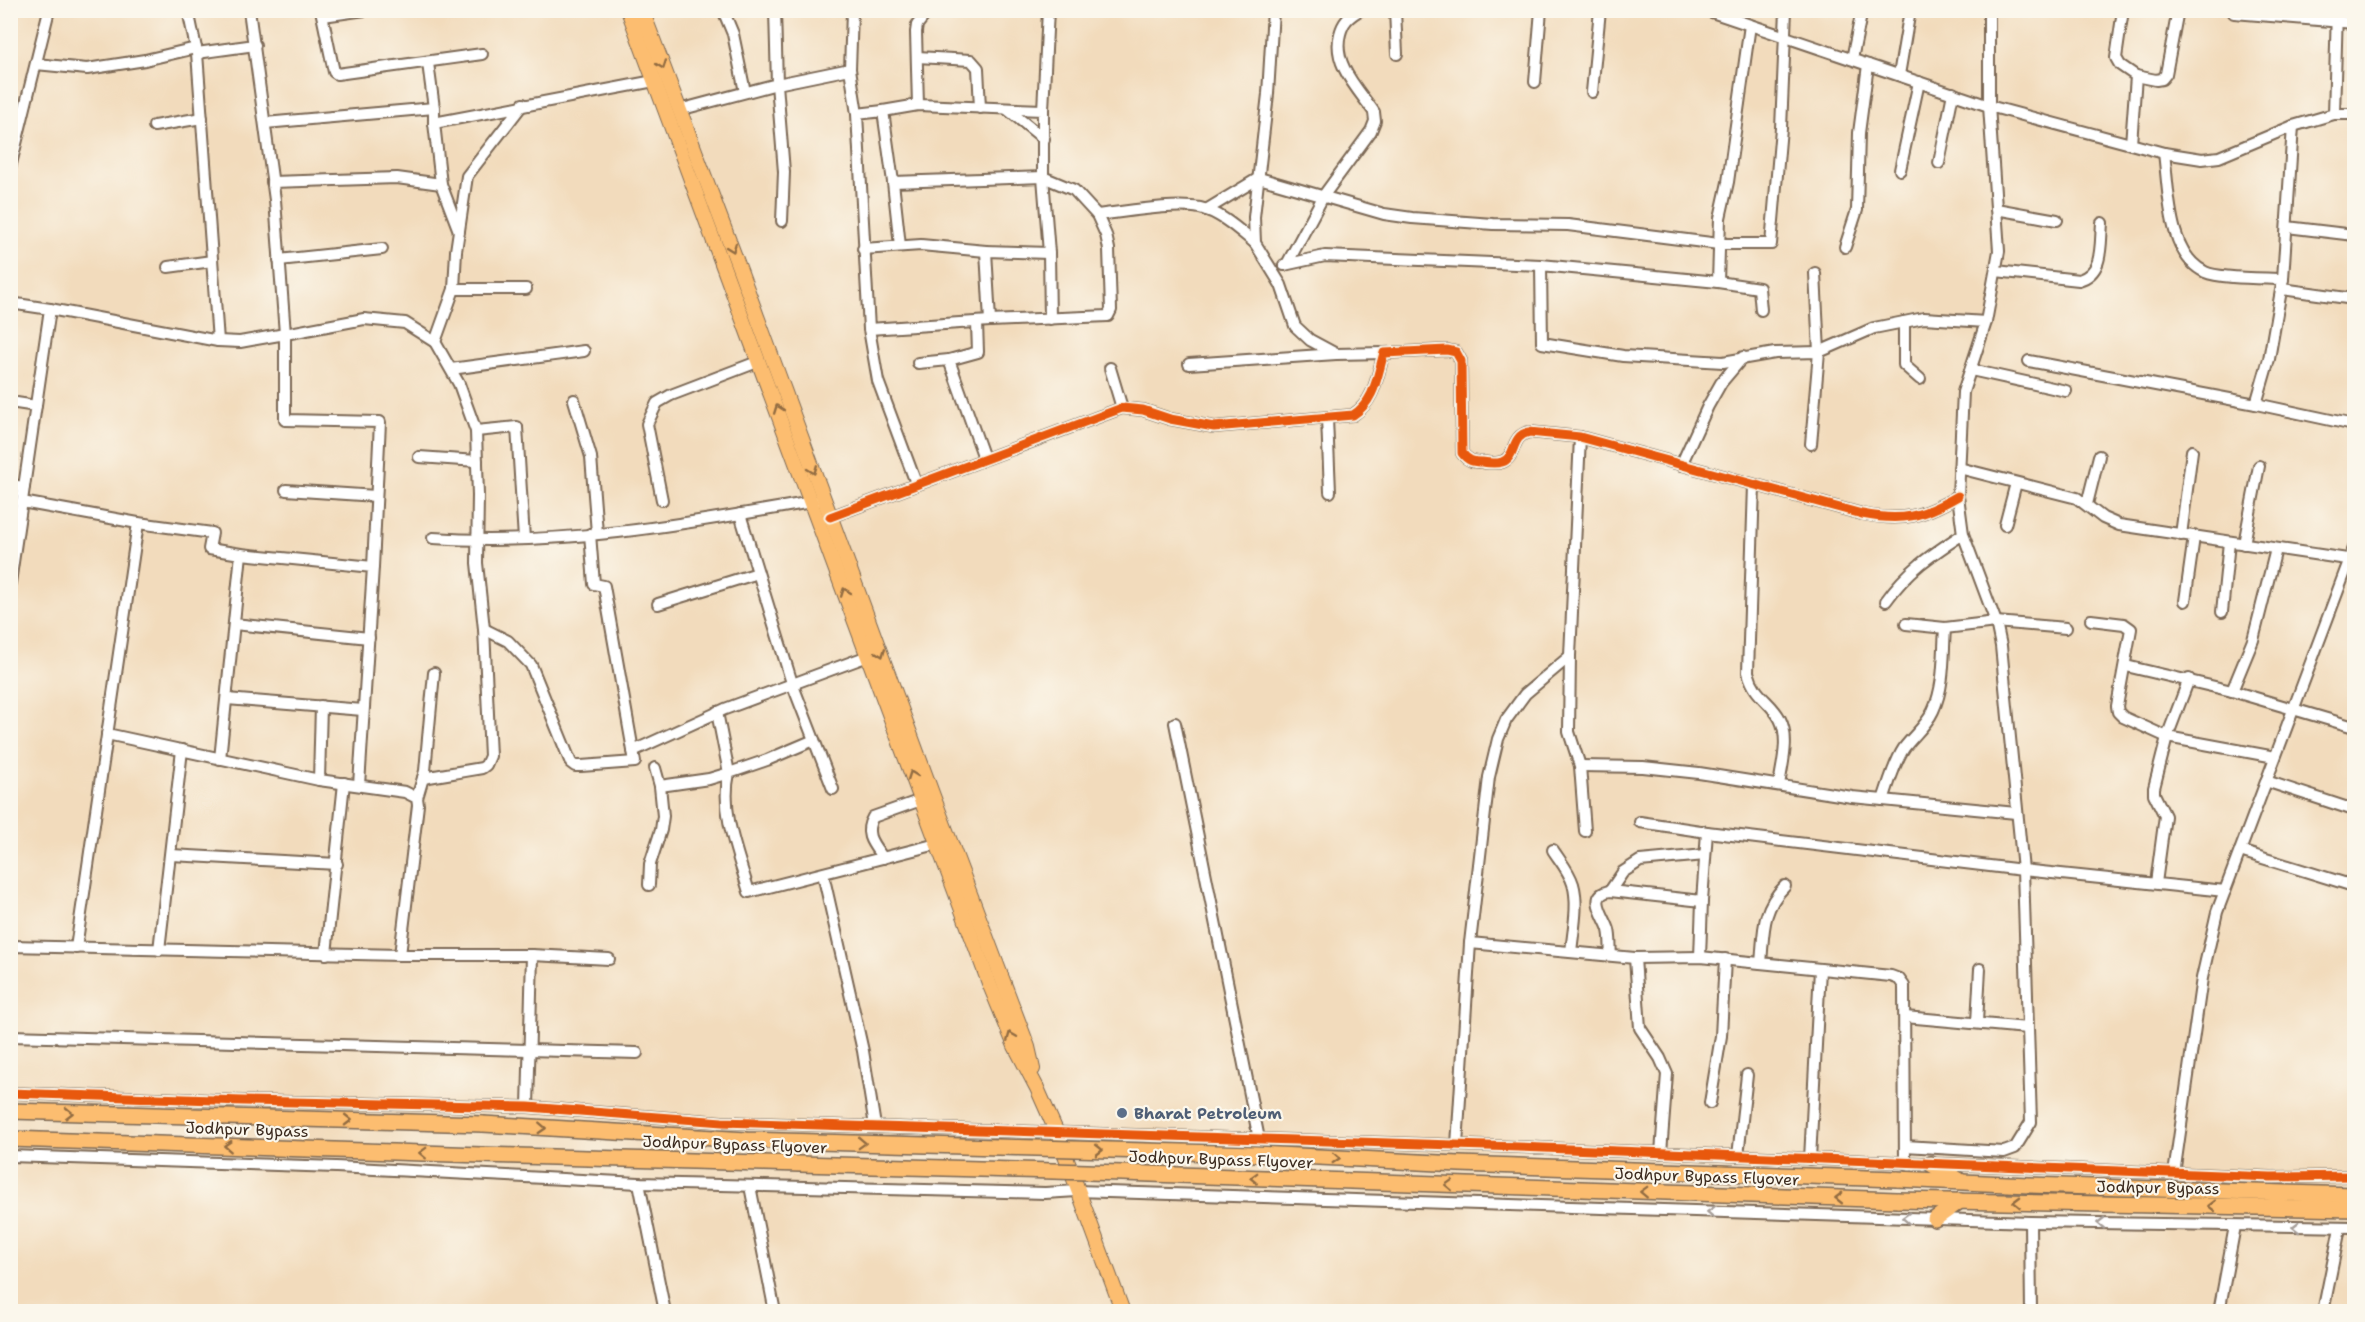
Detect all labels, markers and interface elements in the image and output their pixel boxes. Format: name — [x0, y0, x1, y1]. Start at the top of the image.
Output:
one-way arrow — [655, 60, 668, 70]
one-way arrow — [725, 241, 737, 252]
one-way arrow — [772, 404, 785, 414]
one-way arrow — [805, 465, 818, 475]
one-way arrow — [839, 587, 852, 598]
one-way arrow — [874, 647, 886, 658]
one-way arrow — [906, 770, 919, 781]
one-way arrow — [1006, 1031, 1018, 1042]
place label: Bharat Petroleum — [1134, 1103, 1282, 1124]
one-way arrow — [64, 1106, 73, 1119]
marker: Bharat Petroleum — [1115, 1106, 1129, 1120]
one-way arrow — [343, 1114, 352, 1126]
street label: Jodhpur Bypass — [185, 1117, 309, 1142]
one-way arrow — [537, 1121, 546, 1134]
street label: Jodhpur Bypass Flyover — [642, 1131, 828, 1158]
one-way arrow — [858, 1137, 867, 1150]
one-way arrow — [224, 1140, 233, 1153]
one-way arrow — [1095, 1144, 1104, 1156]
street label: Jodhpur Bypass Flyover — [1128, 1146, 1314, 1173]
one-way arrow — [419, 1147, 428, 1160]
one-way arrow — [1332, 1151, 1341, 1164]
street label: Jodhpur Bypass Flyover — [1614, 1163, 1800, 1190]
one-way arrow — [1250, 1171, 1259, 1184]
street label: Jodhpur Bypass — [2096, 1176, 2220, 1199]
one-way arrow — [1445, 1179, 1454, 1191]
one-way arrow — [1640, 1186, 1649, 1198]
one-way arrow — [1834, 1192, 1843, 1204]
one-way arrow — [2013, 1196, 2022, 1208]
one-way arrow — [2208, 1200, 2217, 1213]
one-way arrow — [1707, 1205, 1716, 1218]
one-way arrow — [1902, 1212, 1911, 1224]
one-way arrow — [2097, 1217, 2106, 1229]
one-way arrow — [2292, 1221, 2301, 1233]

